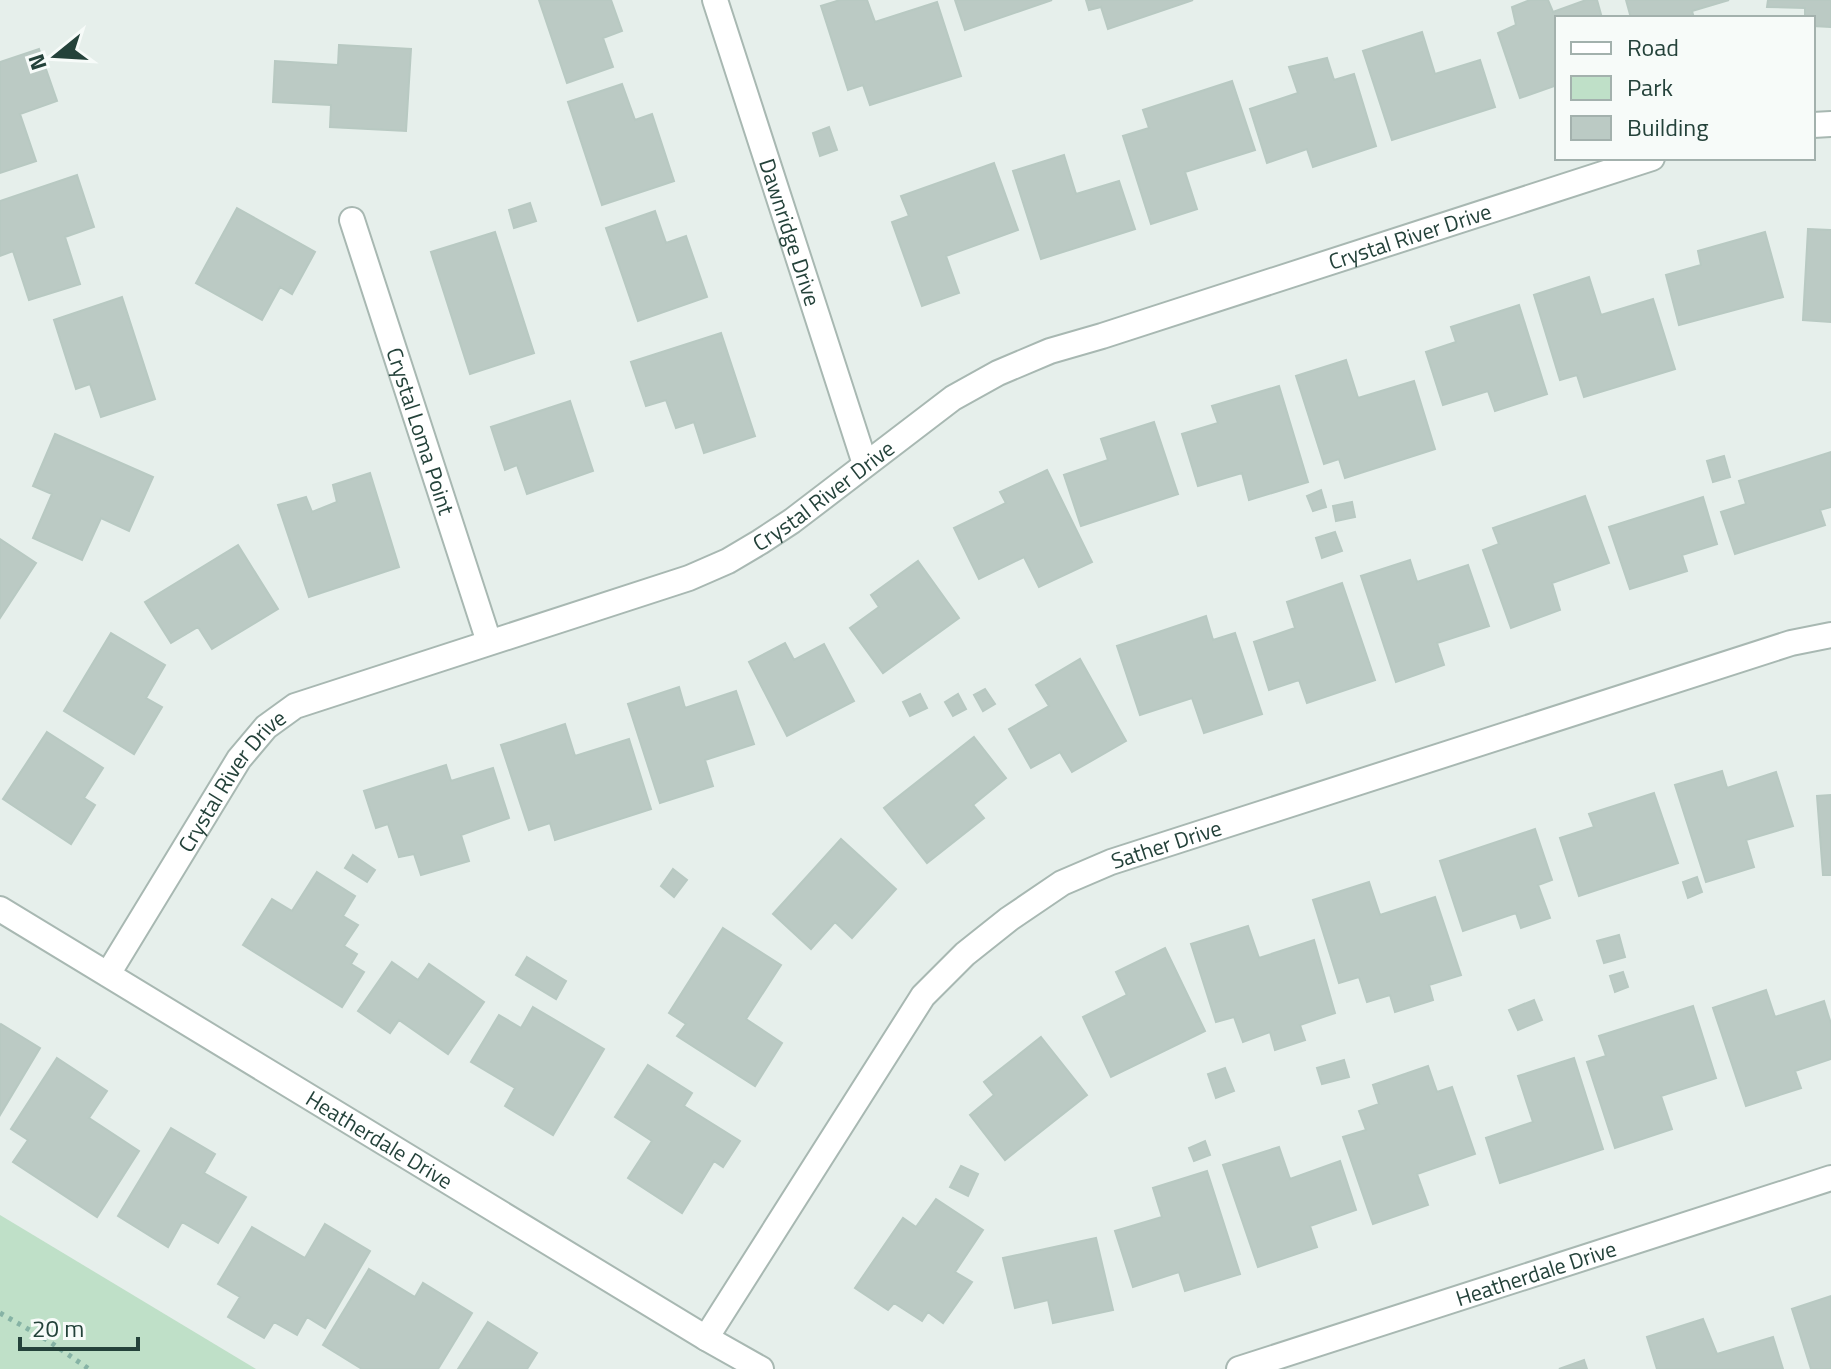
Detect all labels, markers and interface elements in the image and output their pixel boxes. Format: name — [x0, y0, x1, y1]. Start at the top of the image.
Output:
north arrow — [16, 16, 96, 96]
legend — [1555, 16, 1815, 160]
text: Road — [1627, 29, 1679, 65]
text: N — [18, 50, 56, 75]
text: Park — [1627, 69, 1673, 105]
text: Building — [1627, 109, 1709, 145]
street label: Dawnridge Drive — [750, 154, 830, 310]
street label: Crystal River Drive — [1324, 194, 1496, 279]
street label: Crystal Loma Point — [377, 343, 464, 519]
street label: Crystal River Drive — [746, 432, 902, 560]
street label: Crystal River Drive — [169, 701, 293, 859]
street label: Sather Drive — [1107, 811, 1226, 878]
street label: Heatherdale Drive — [299, 1082, 460, 1197]
street label: Heatherdale Drive — [1451, 1231, 1621, 1315]
scale bar — [20, 1301, 138, 1351]
text: 20 m — [32, 1310, 84, 1346]

